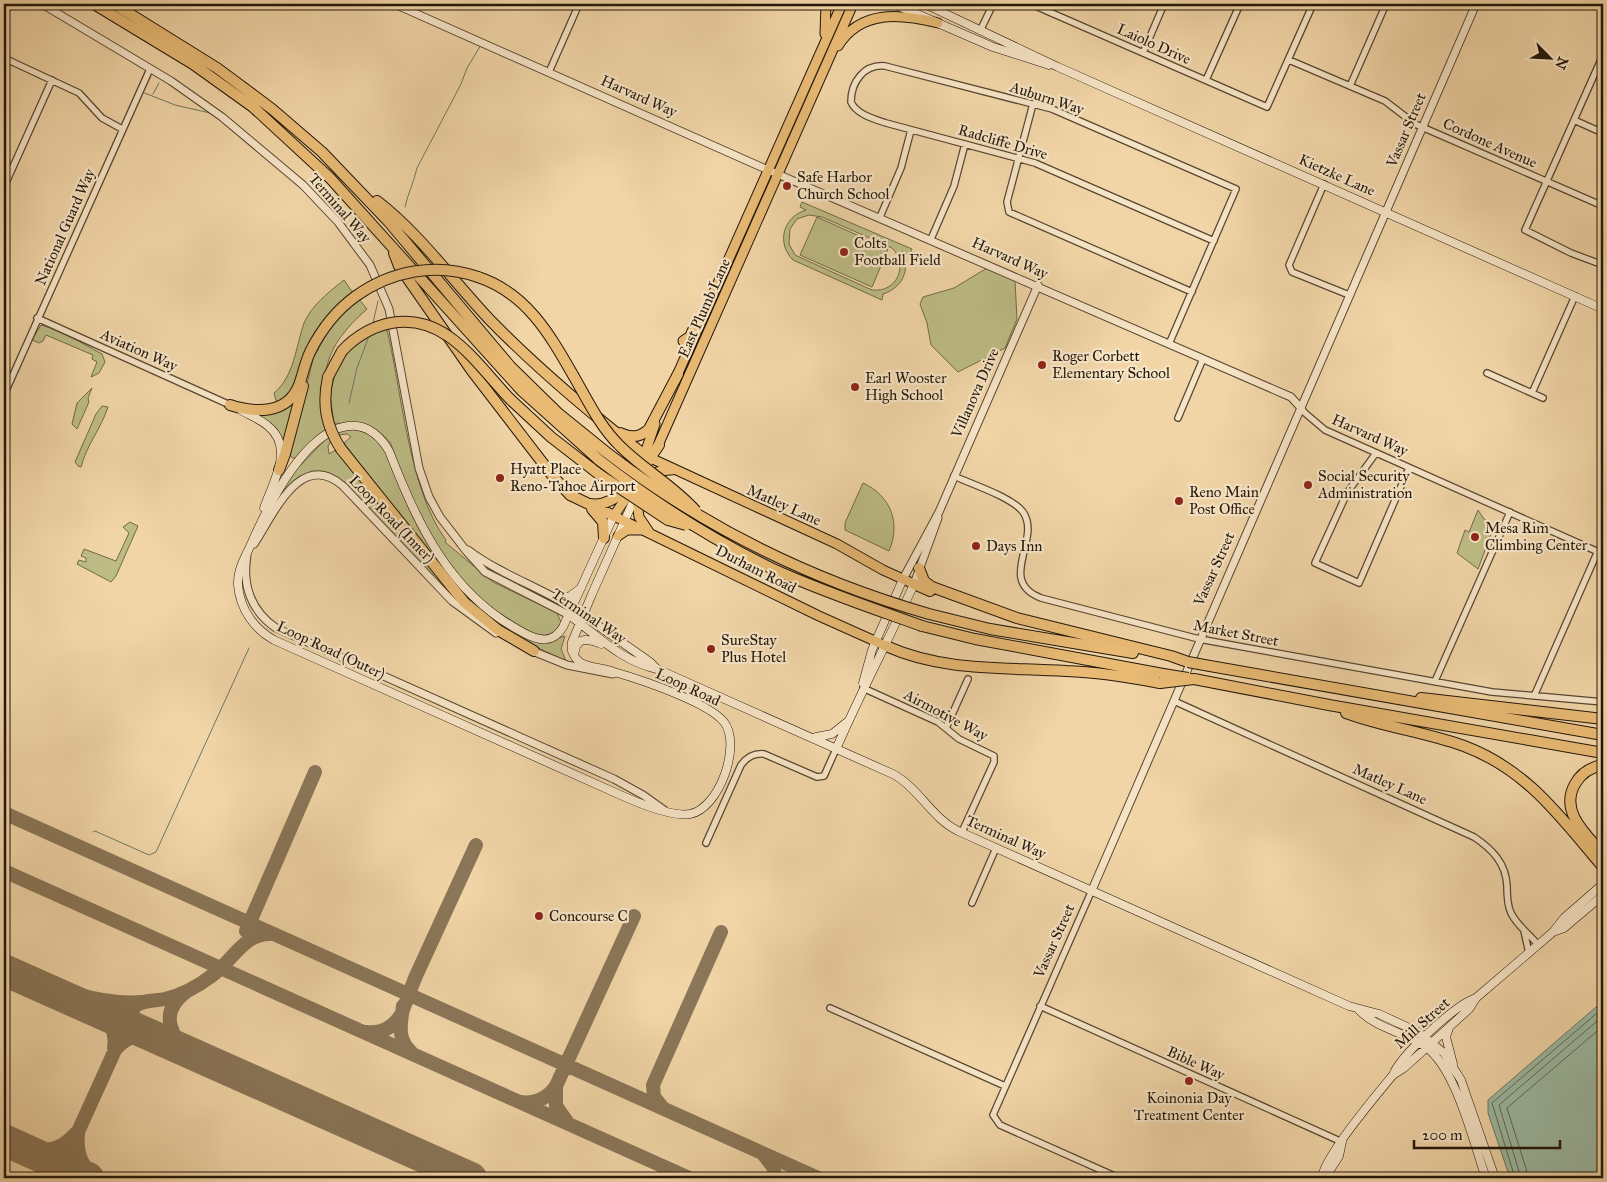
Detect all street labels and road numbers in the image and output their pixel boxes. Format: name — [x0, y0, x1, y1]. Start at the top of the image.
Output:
street label: Laiolo Drive — [1114, 20, 1194, 68]
street label: Harvard Way — [598, 71, 681, 121]
street label: Auburn Way — [1007, 77, 1087, 119]
street label: Vassar Street — [1382, 89, 1430, 171]
street label: Cordone Avenue — [1440, 114, 1540, 172]
street label: Radcliffe Drive — [956, 121, 1050, 163]
street label: Kietzke Lane — [1296, 150, 1378, 200]
street label: National Guard Way — [31, 165, 99, 288]
street label: Terminal Way — [305, 170, 376, 247]
street label: Harvard Way — [969, 233, 1052, 283]
street label: East Plumb Lane — [674, 256, 734, 360]
street label: Aviation Way — [97, 325, 181, 375]
street label: Villanova Drive — [947, 345, 1003, 441]
street label: Harvard Way — [1329, 410, 1412, 460]
street label: Loop Road (Inner) — [345, 471, 439, 567]
street label: Matley Lane — [744, 481, 824, 529]
street label: Vassar Street — [1189, 529, 1239, 610]
street label: Durham Road — [713, 541, 800, 597]
street label: Terminal Way — [548, 584, 631, 648]
street label: Market Street — [1192, 616, 1281, 650]
street label: Loop Road (Outer) — [274, 617, 388, 684]
street label: Loop Road — [653, 664, 724, 710]
street label: Airmotive Way — [900, 685, 992, 745]
street label: Matley Lane — [1350, 760, 1430, 808]
street label: Terminal Way — [963, 811, 1050, 863]
street label: Vassar Street — [1029, 901, 1079, 982]
street label: Mill Street — [1391, 993, 1454, 1053]
street label: Bible Way — [1164, 1042, 1229, 1084]

